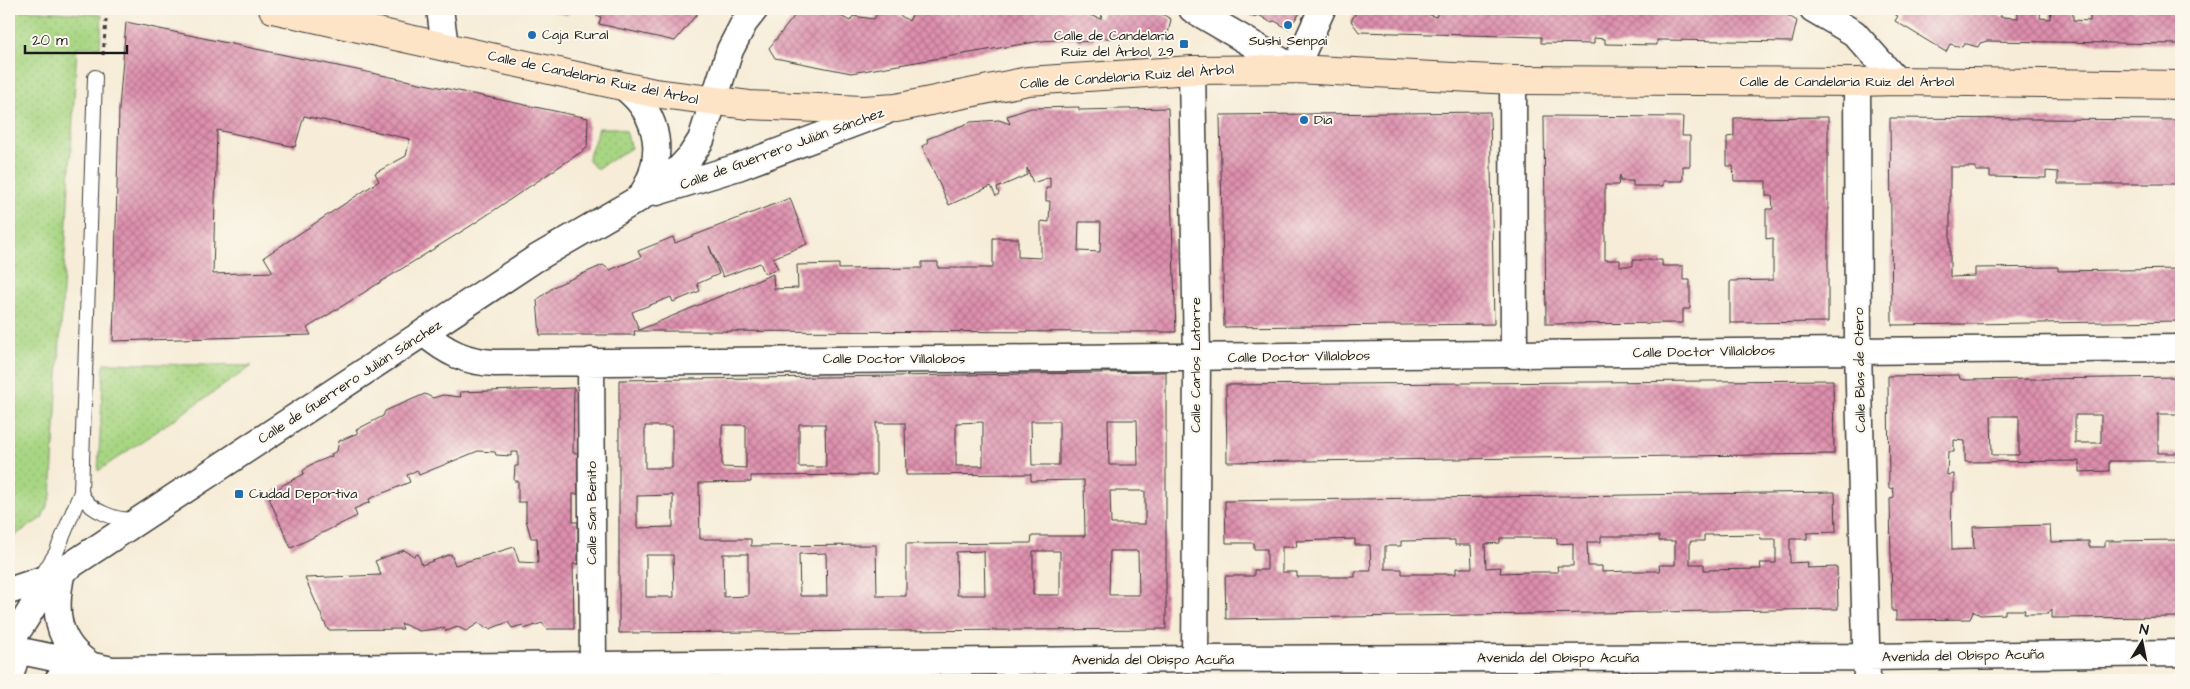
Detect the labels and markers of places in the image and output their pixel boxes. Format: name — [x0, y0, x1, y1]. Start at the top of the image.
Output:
marker: Sushi Senpai — [1282, 19, 1294, 31]
place label: Caja Rural — [542, 25, 608, 45]
place label: Calle de Candelaria Ruiz del Árbol, 29 — [1054, 26, 1174, 62]
marker: Caja Rural — [526, 29, 538, 41]
place label: Sushi Senpai — [1249, 31, 1327, 51]
marker: Calle de Candelaria Ruiz del Árbol, 29 — [1178, 38, 1190, 50]
place label: Dia — [1314, 110, 1332, 130]
marker: Dia — [1298, 114, 1310, 126]
place label: Ciudad Deportiva — [249, 484, 357, 504]
marker: Ciudad Deportiva — [233, 488, 245, 500]

